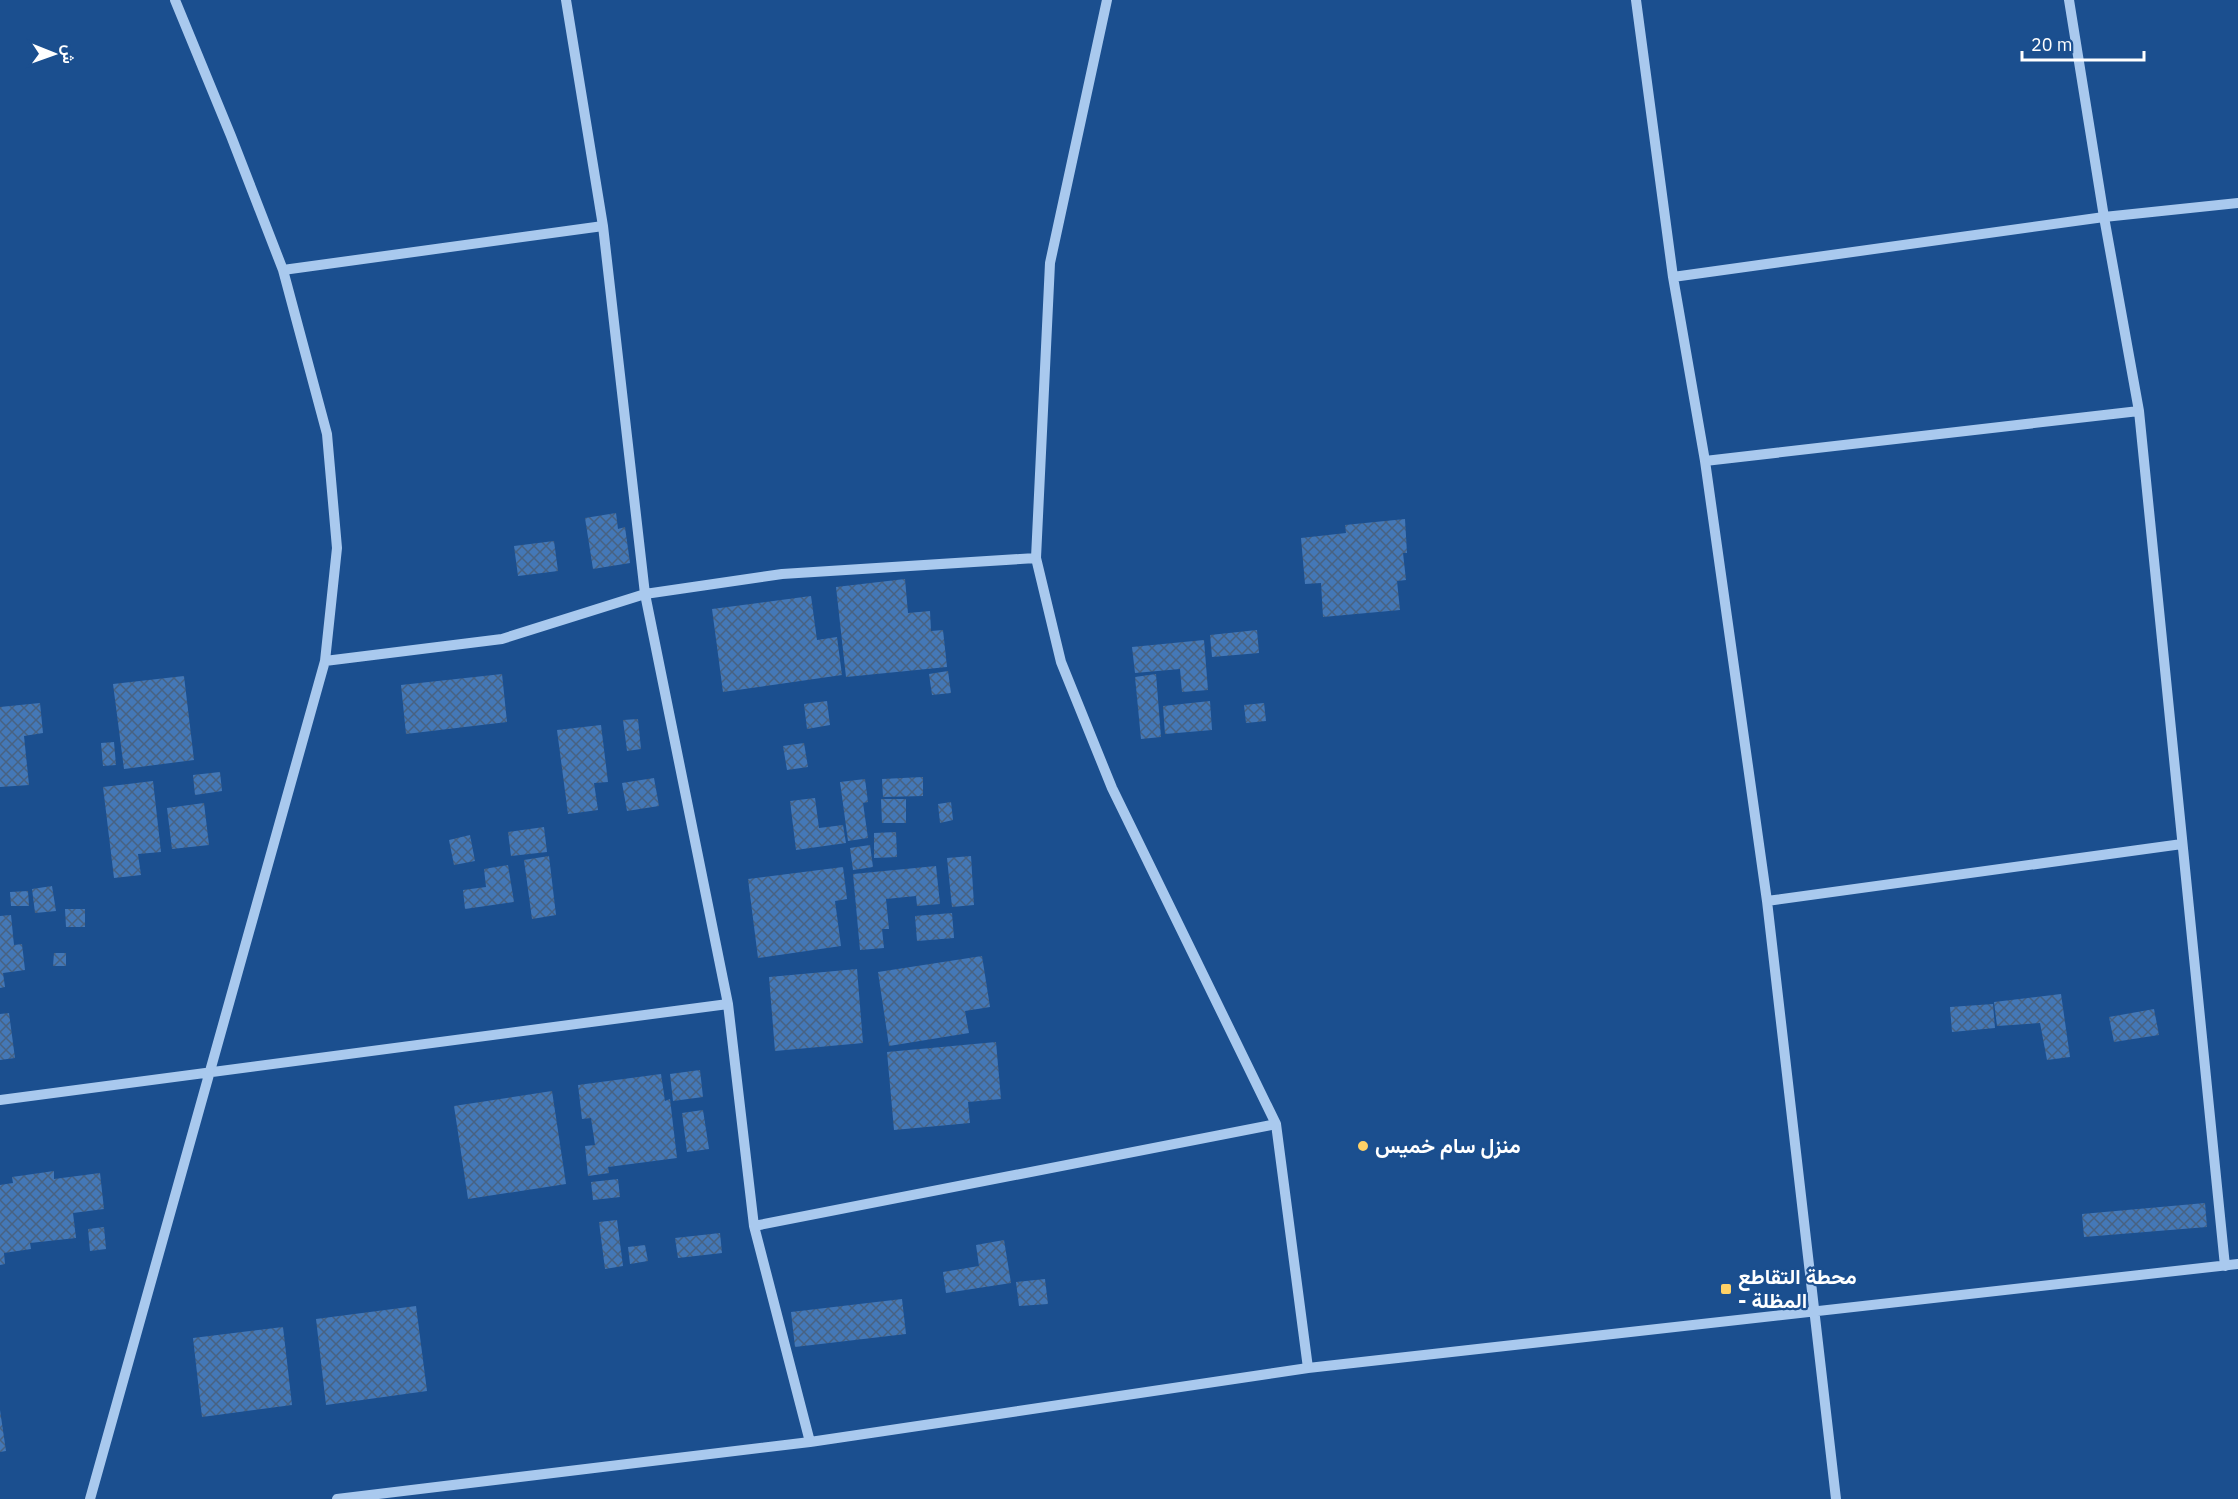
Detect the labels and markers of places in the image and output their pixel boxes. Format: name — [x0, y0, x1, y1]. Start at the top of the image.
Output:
place label: منزل سام خميس — [1375, 1131, 1521, 1160]
marker: منزل سام خميس — [1356, 1139, 1370, 1153]
place label: محطة التقاطع - المظلة — [1738, 1262, 1857, 1314]
marker: محطة التقاطع - المظلة — [1719, 1282, 1733, 1296]

